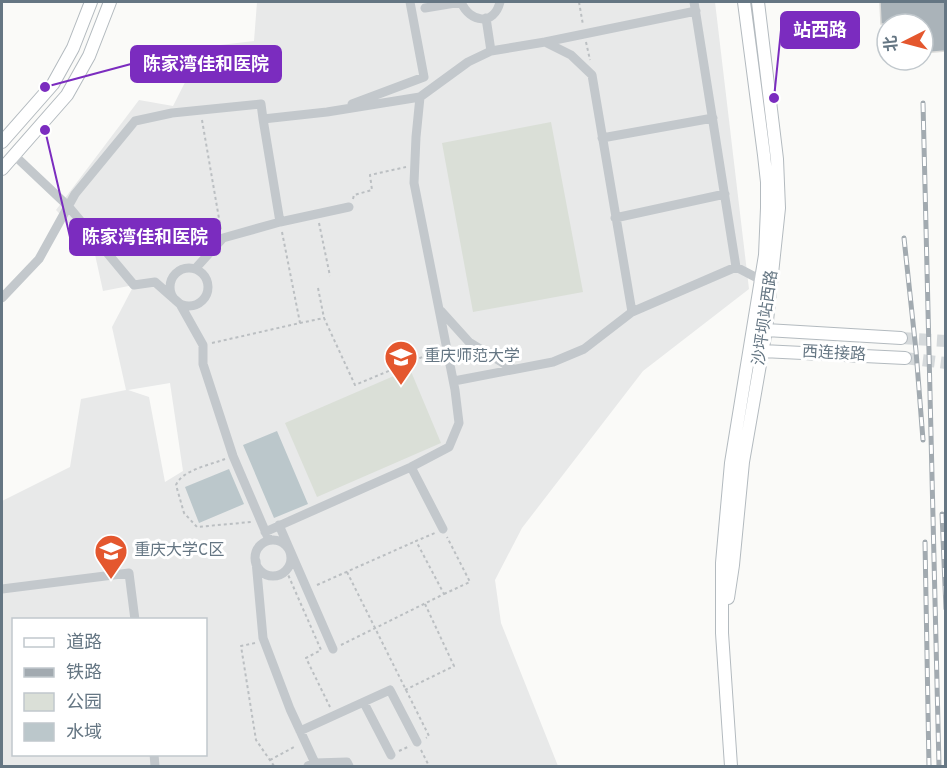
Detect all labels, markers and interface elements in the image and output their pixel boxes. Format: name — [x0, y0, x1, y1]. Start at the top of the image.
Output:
callout: 站西路 — [781, 12, 859, 48]
north arrow — [875, 12, 935, 72]
text: 站西路 — [793, 20, 847, 43]
text: 北 — [881, 34, 903, 52]
callout: 陈家湾·佳和医院 — [131, 46, 281, 82]
text: 陈家湾·佳和医院 — [143, 54, 269, 77]
callout: 陈家湾佳和医院 — [70, 219, 220, 255]
text: 陈家湾佳和医院 — [82, 227, 208, 250]
street label: 沙坪坝站西路 — [749, 269, 783, 367]
school or university icon: 重庆师范大学 — [383, 339, 419, 386]
street label: 西连接路 — [802, 342, 866, 366]
place label: 重庆师范大学 — [424, 347, 520, 367]
school or university icon: 重庆大学C区 — [93, 533, 129, 580]
place label: 重庆大学C区 — [134, 541, 224, 561]
legend — [12, 618, 207, 756]
text: 道路 — [66, 632, 102, 655]
text: 铁路 — [66, 662, 102, 685]
text: 公园 — [66, 692, 102, 715]
text: 水域 — [66, 722, 102, 745]

